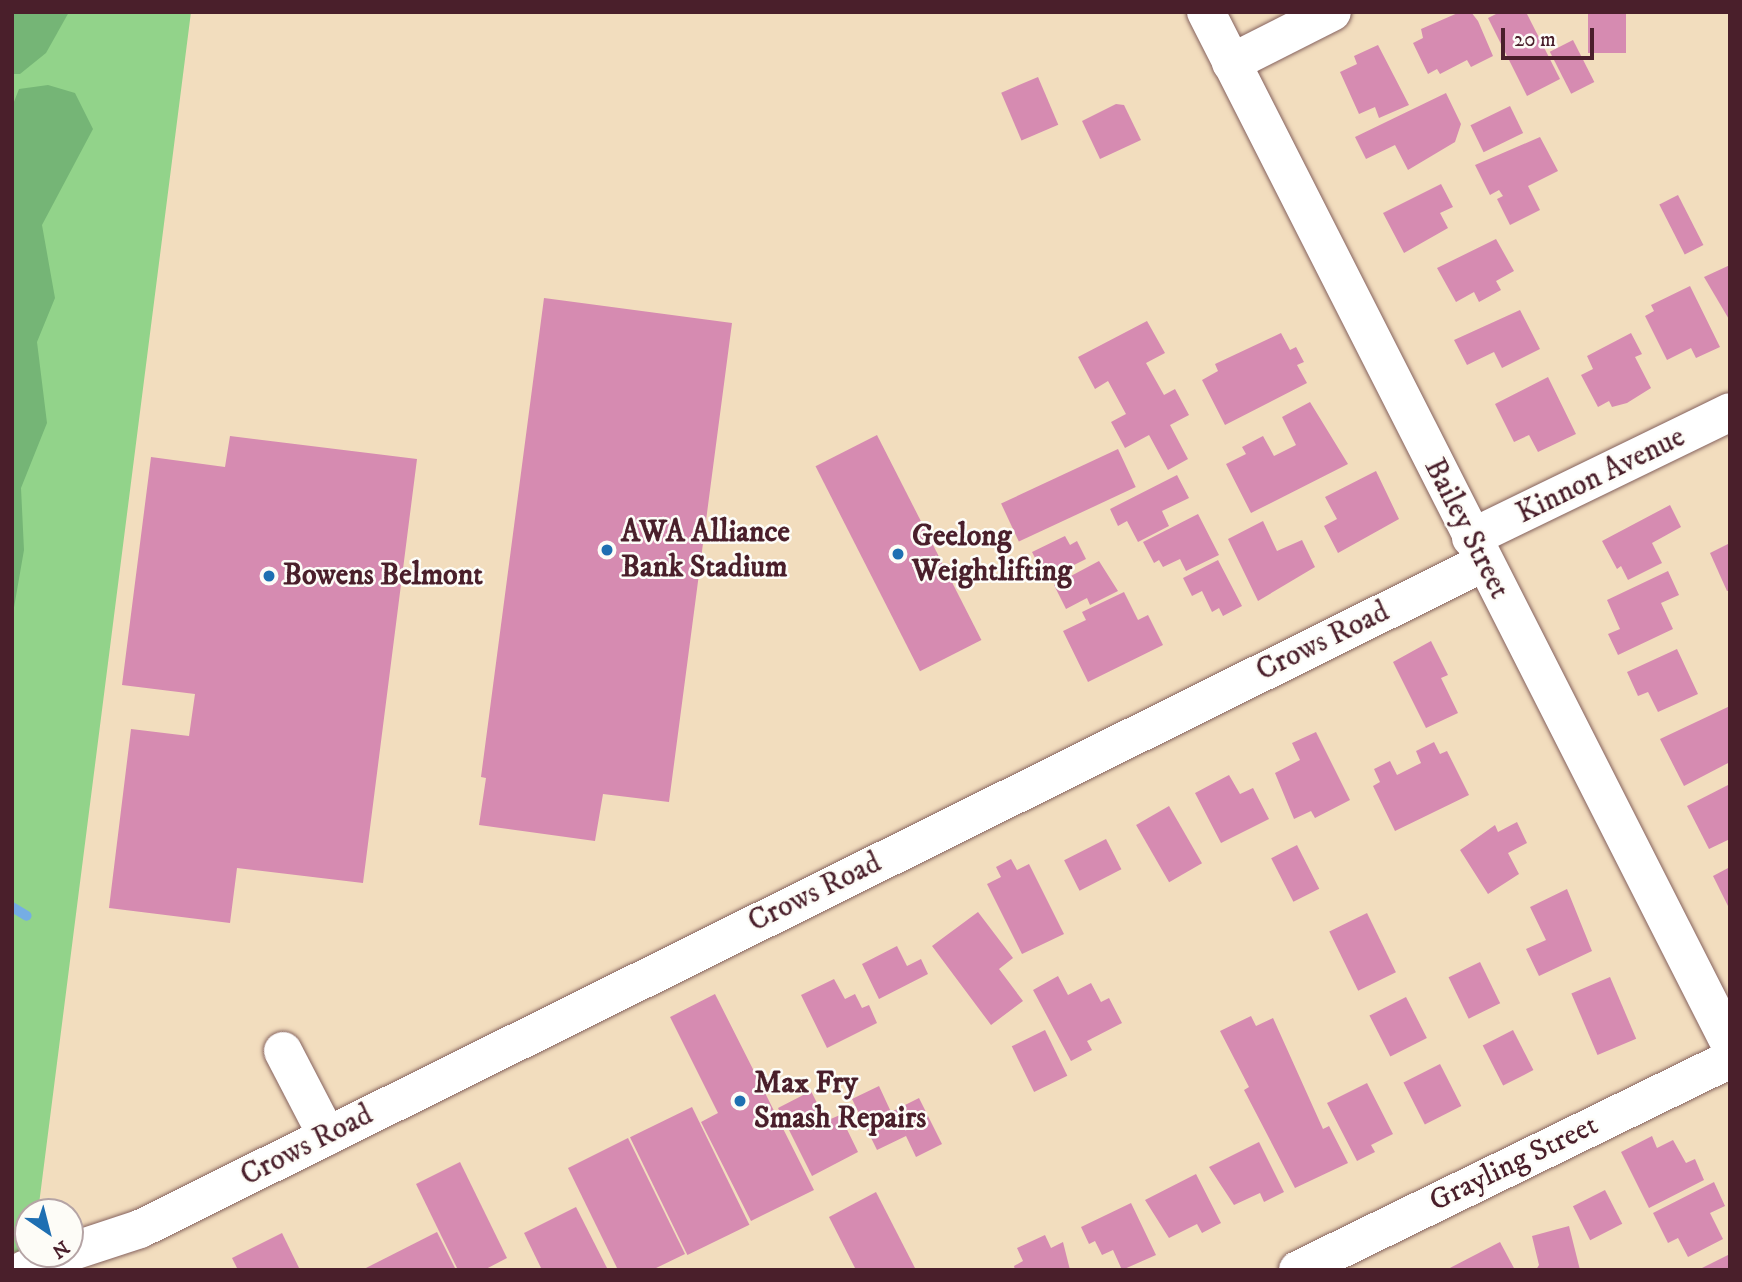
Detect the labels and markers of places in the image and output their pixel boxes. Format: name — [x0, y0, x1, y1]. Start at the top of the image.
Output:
place label: AWA Alliance Bank Stadium — [621, 515, 790, 586]
place label: Geelong Weightlifting — [912, 519, 1072, 590]
marker: AWA Alliance Bank Stadium — [599, 542, 615, 558]
marker: Geelong Weightlifting — [890, 546, 906, 562]
place label: Bowens Belmont — [283, 558, 483, 594]
marker: Bowens Belmont — [261, 568, 277, 584]
place label: Max Fry Smash Repairs — [754, 1066, 926, 1136]
marker: Max Fry Smash Repairs — [732, 1093, 748, 1109]

